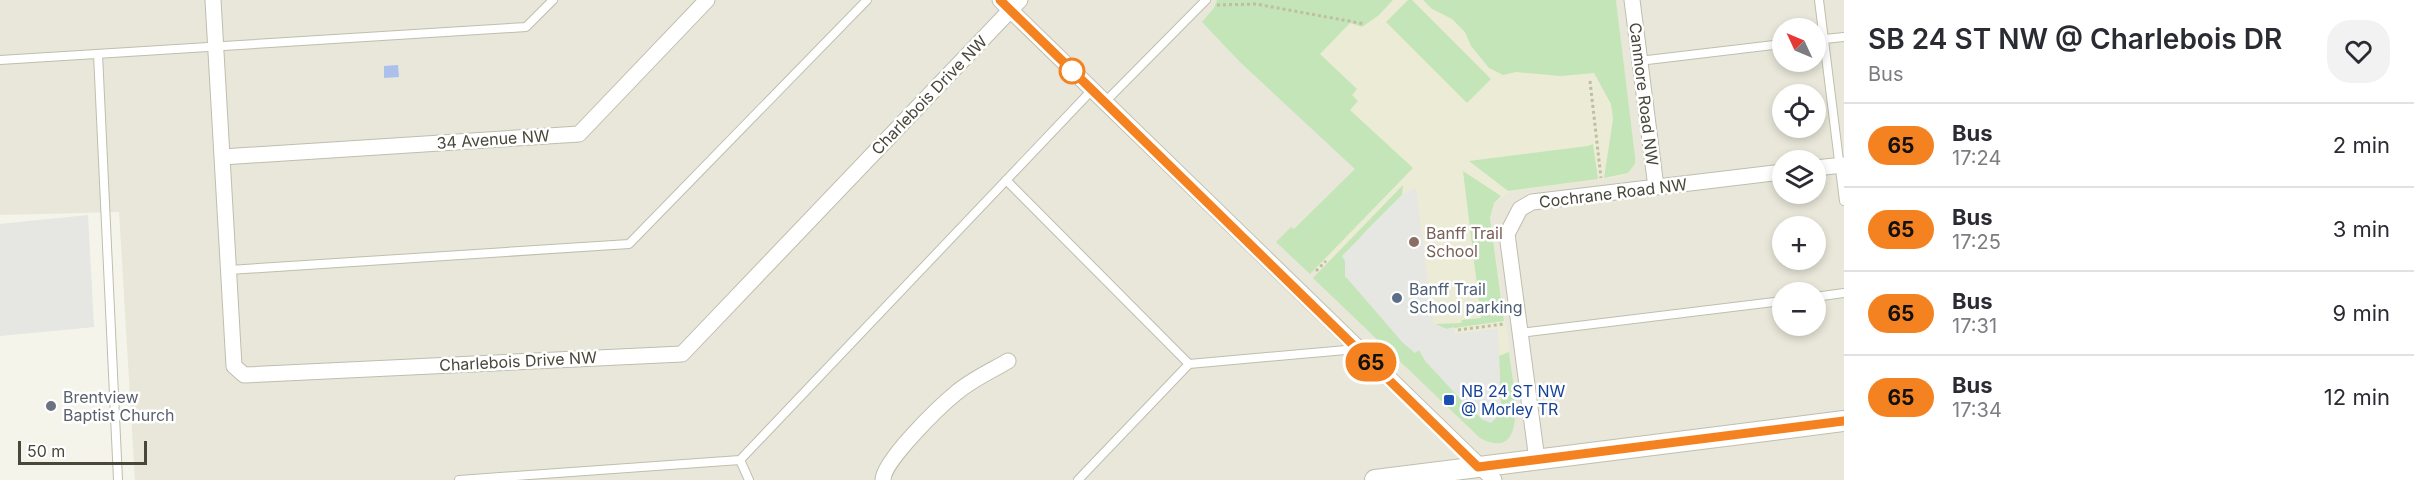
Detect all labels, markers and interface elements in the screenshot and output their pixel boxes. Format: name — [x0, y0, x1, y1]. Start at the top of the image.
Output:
north arrow — [1772, 18, 1826, 72]
map controls — [1772, 18, 1826, 336]
button: heart — [2327, 20, 2390, 83]
street label: Canmore Road NW — [1625, 21, 1663, 167]
text: SB 24 ST NW @ Charlebois DR — [1868, 22, 2282, 56]
street label: Charlebois Drive NW — [867, 31, 991, 159]
unlabelled marker — [1059, 58, 1085, 84]
text: Bus — [1868, 62, 1903, 86]
button: locate — [1772, 84, 1826, 138]
text: Bus — [1952, 120, 1993, 146]
street label: 34 Avenue NW — [436, 125, 550, 153]
text: 2 min — [2333, 132, 2390, 158]
text: 65 — [1887, 133, 1915, 158]
text: 17:24 — [1952, 146, 2001, 170]
button: layers — [1772, 150, 1826, 204]
street label: Cochrane Road NW — [1538, 174, 1688, 212]
text: Bus — [1952, 204, 1993, 230]
button: + — [1772, 216, 1826, 270]
text: 3 min — [2333, 216, 2390, 242]
text: 65 — [1887, 217, 1915, 242]
place label: Banff Trail School — [1426, 223, 1503, 261]
text: 17:25 — [1952, 230, 2001, 254]
marker: Banff Trail School — [1407, 235, 1421, 249]
place label: Banff Trail School parking — [1409, 279, 1523, 317]
button: − — [1772, 282, 1826, 336]
text: Bus — [1952, 288, 1993, 314]
marker: Banff Trail School parking — [1390, 291, 1404, 305]
text: 9 min — [2333, 300, 2390, 326]
text: 65 — [1887, 301, 1915, 326]
text: 17:31 — [1952, 314, 1997, 338]
line badge: 65 — [1344, 342, 1398, 382]
street label: Charlebois Drive NW — [439, 347, 598, 375]
text: 65 — [1357, 350, 1385, 375]
text: Bus — [1952, 372, 1993, 398]
place label: NB 24 ST NW @ Morley TR — [1461, 381, 1566, 419]
text: 12 min — [2324, 384, 2390, 410]
text: 65 — [1887, 385, 1915, 410]
place label: Brentview Baptist Church — [63, 387, 175, 425]
marker: NB 24 ST NW @ Morley TR — [1442, 393, 1456, 407]
text: 17:34 — [1952, 398, 2002, 422]
marker: Brentview Baptist Church — [44, 399, 58, 413]
scale bar — [18, 438, 147, 466]
text: 50 m — [27, 441, 65, 461]

